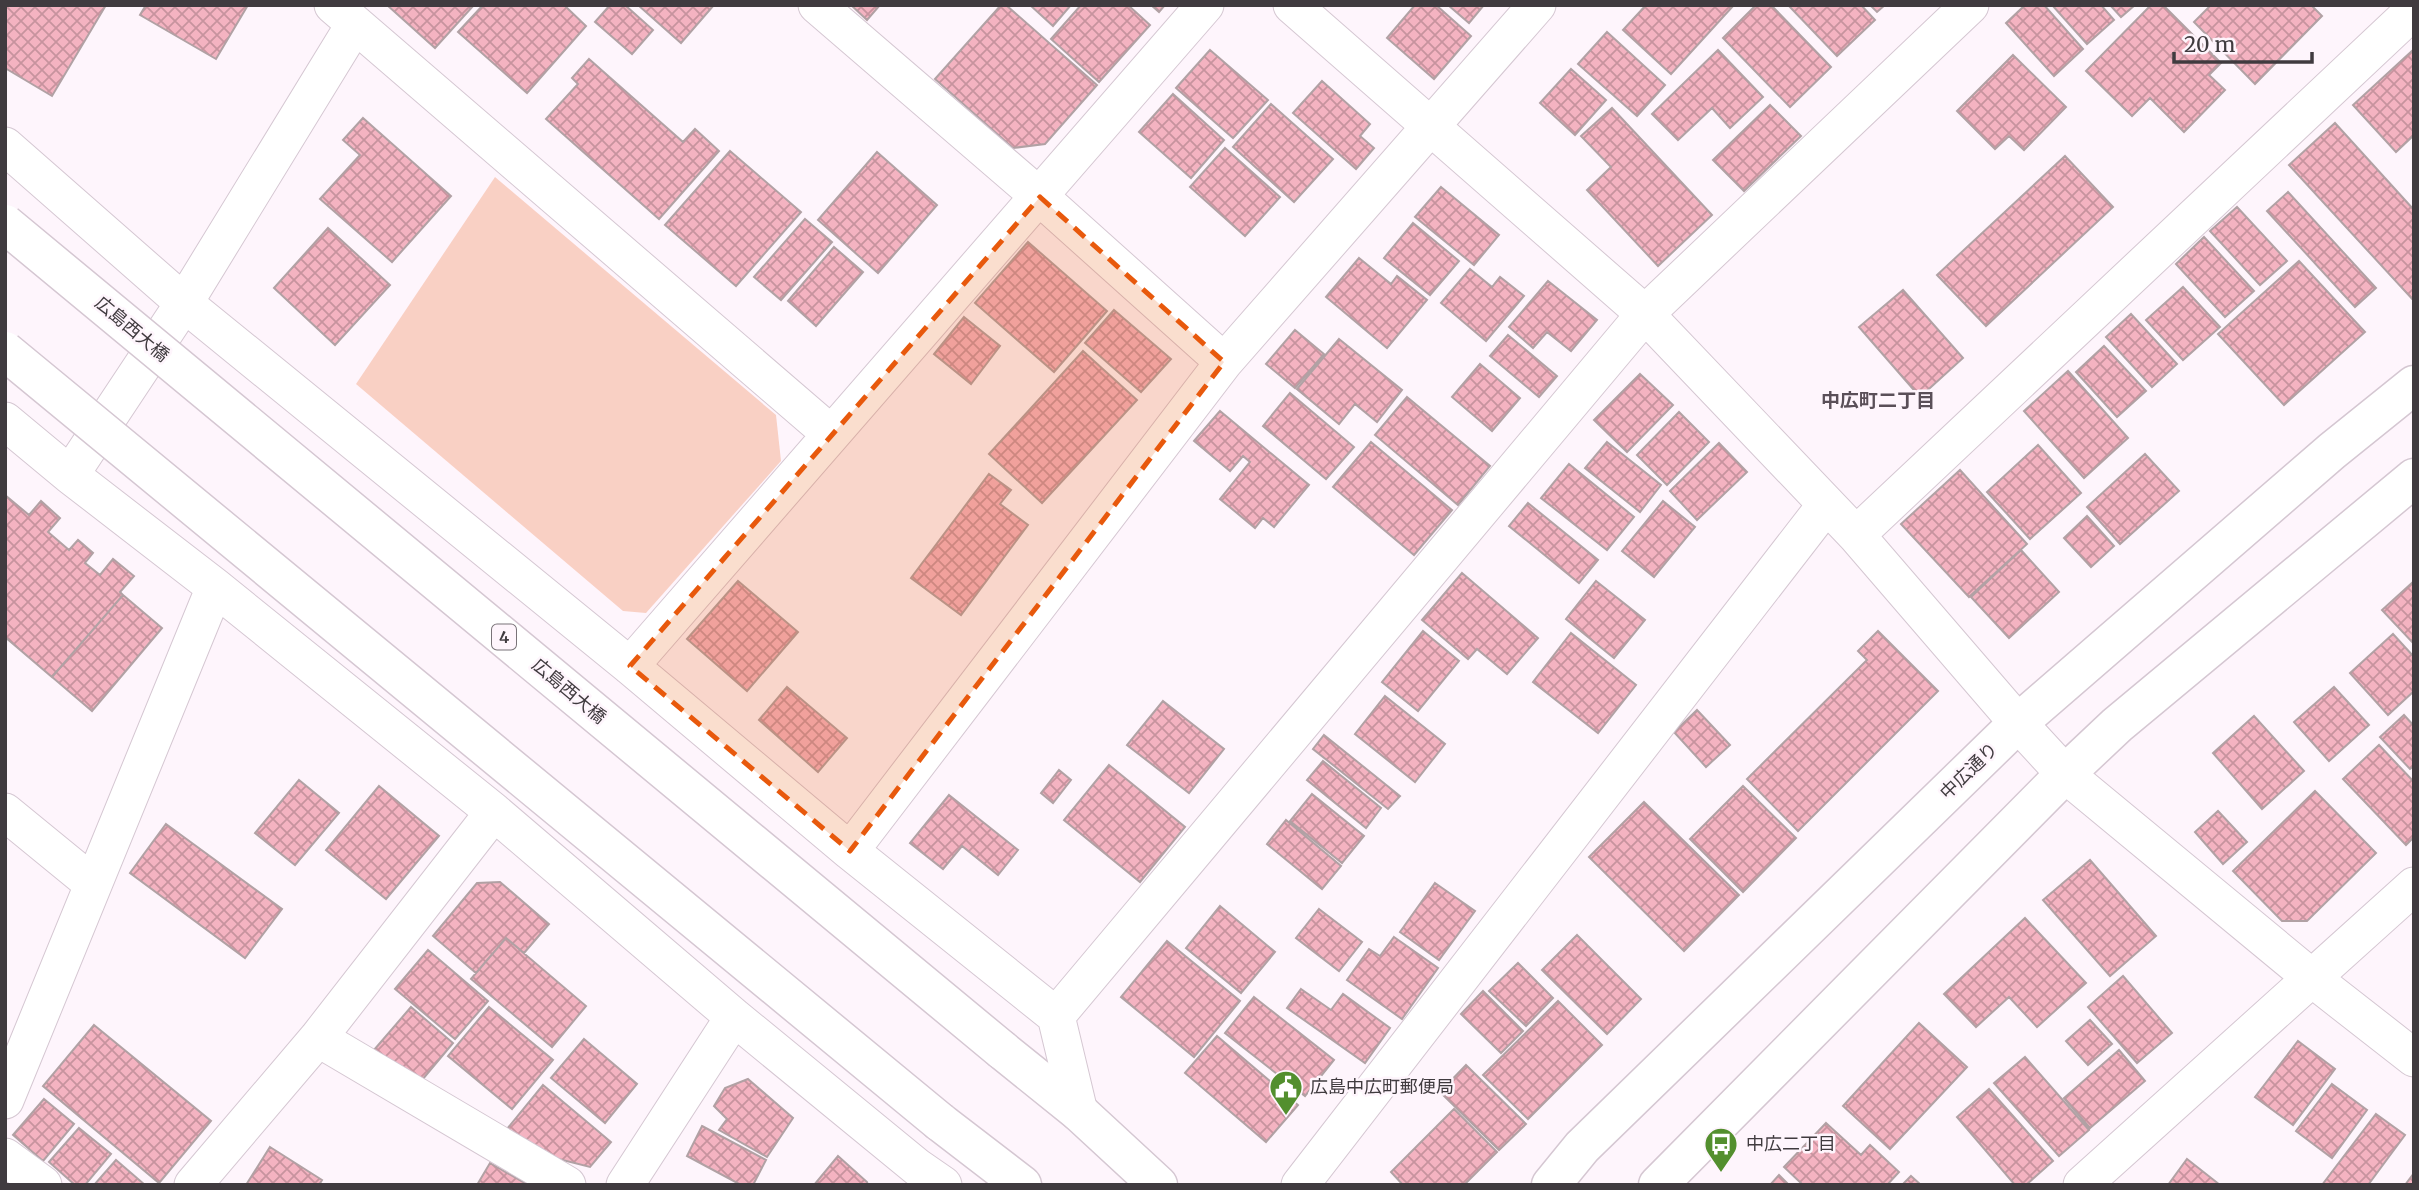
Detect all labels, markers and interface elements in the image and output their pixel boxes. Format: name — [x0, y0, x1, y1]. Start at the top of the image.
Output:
scale bar — [2174, 21, 2312, 65]
text: 20 m — [2184, 31, 2236, 58]
street label: 広島西大橋 — [90, 291, 174, 366]
district label: 中広町二丁目 — [1821, 388, 1935, 412]
road number: 4 — [492, 624, 516, 650]
street label: 広島西大橋 — [527, 653, 611, 728]
street label: 中広通り — [1935, 737, 2003, 804]
public building icon: 広島中広町郵便局 — [1267, 1068, 1305, 1117]
place label: 広島中広町郵便局 — [1310, 1075, 1454, 1098]
bus stop icon: 中広二丁目 — [1702, 1125, 1740, 1174]
place label: 中広二丁目 — [1746, 1132, 1836, 1155]

